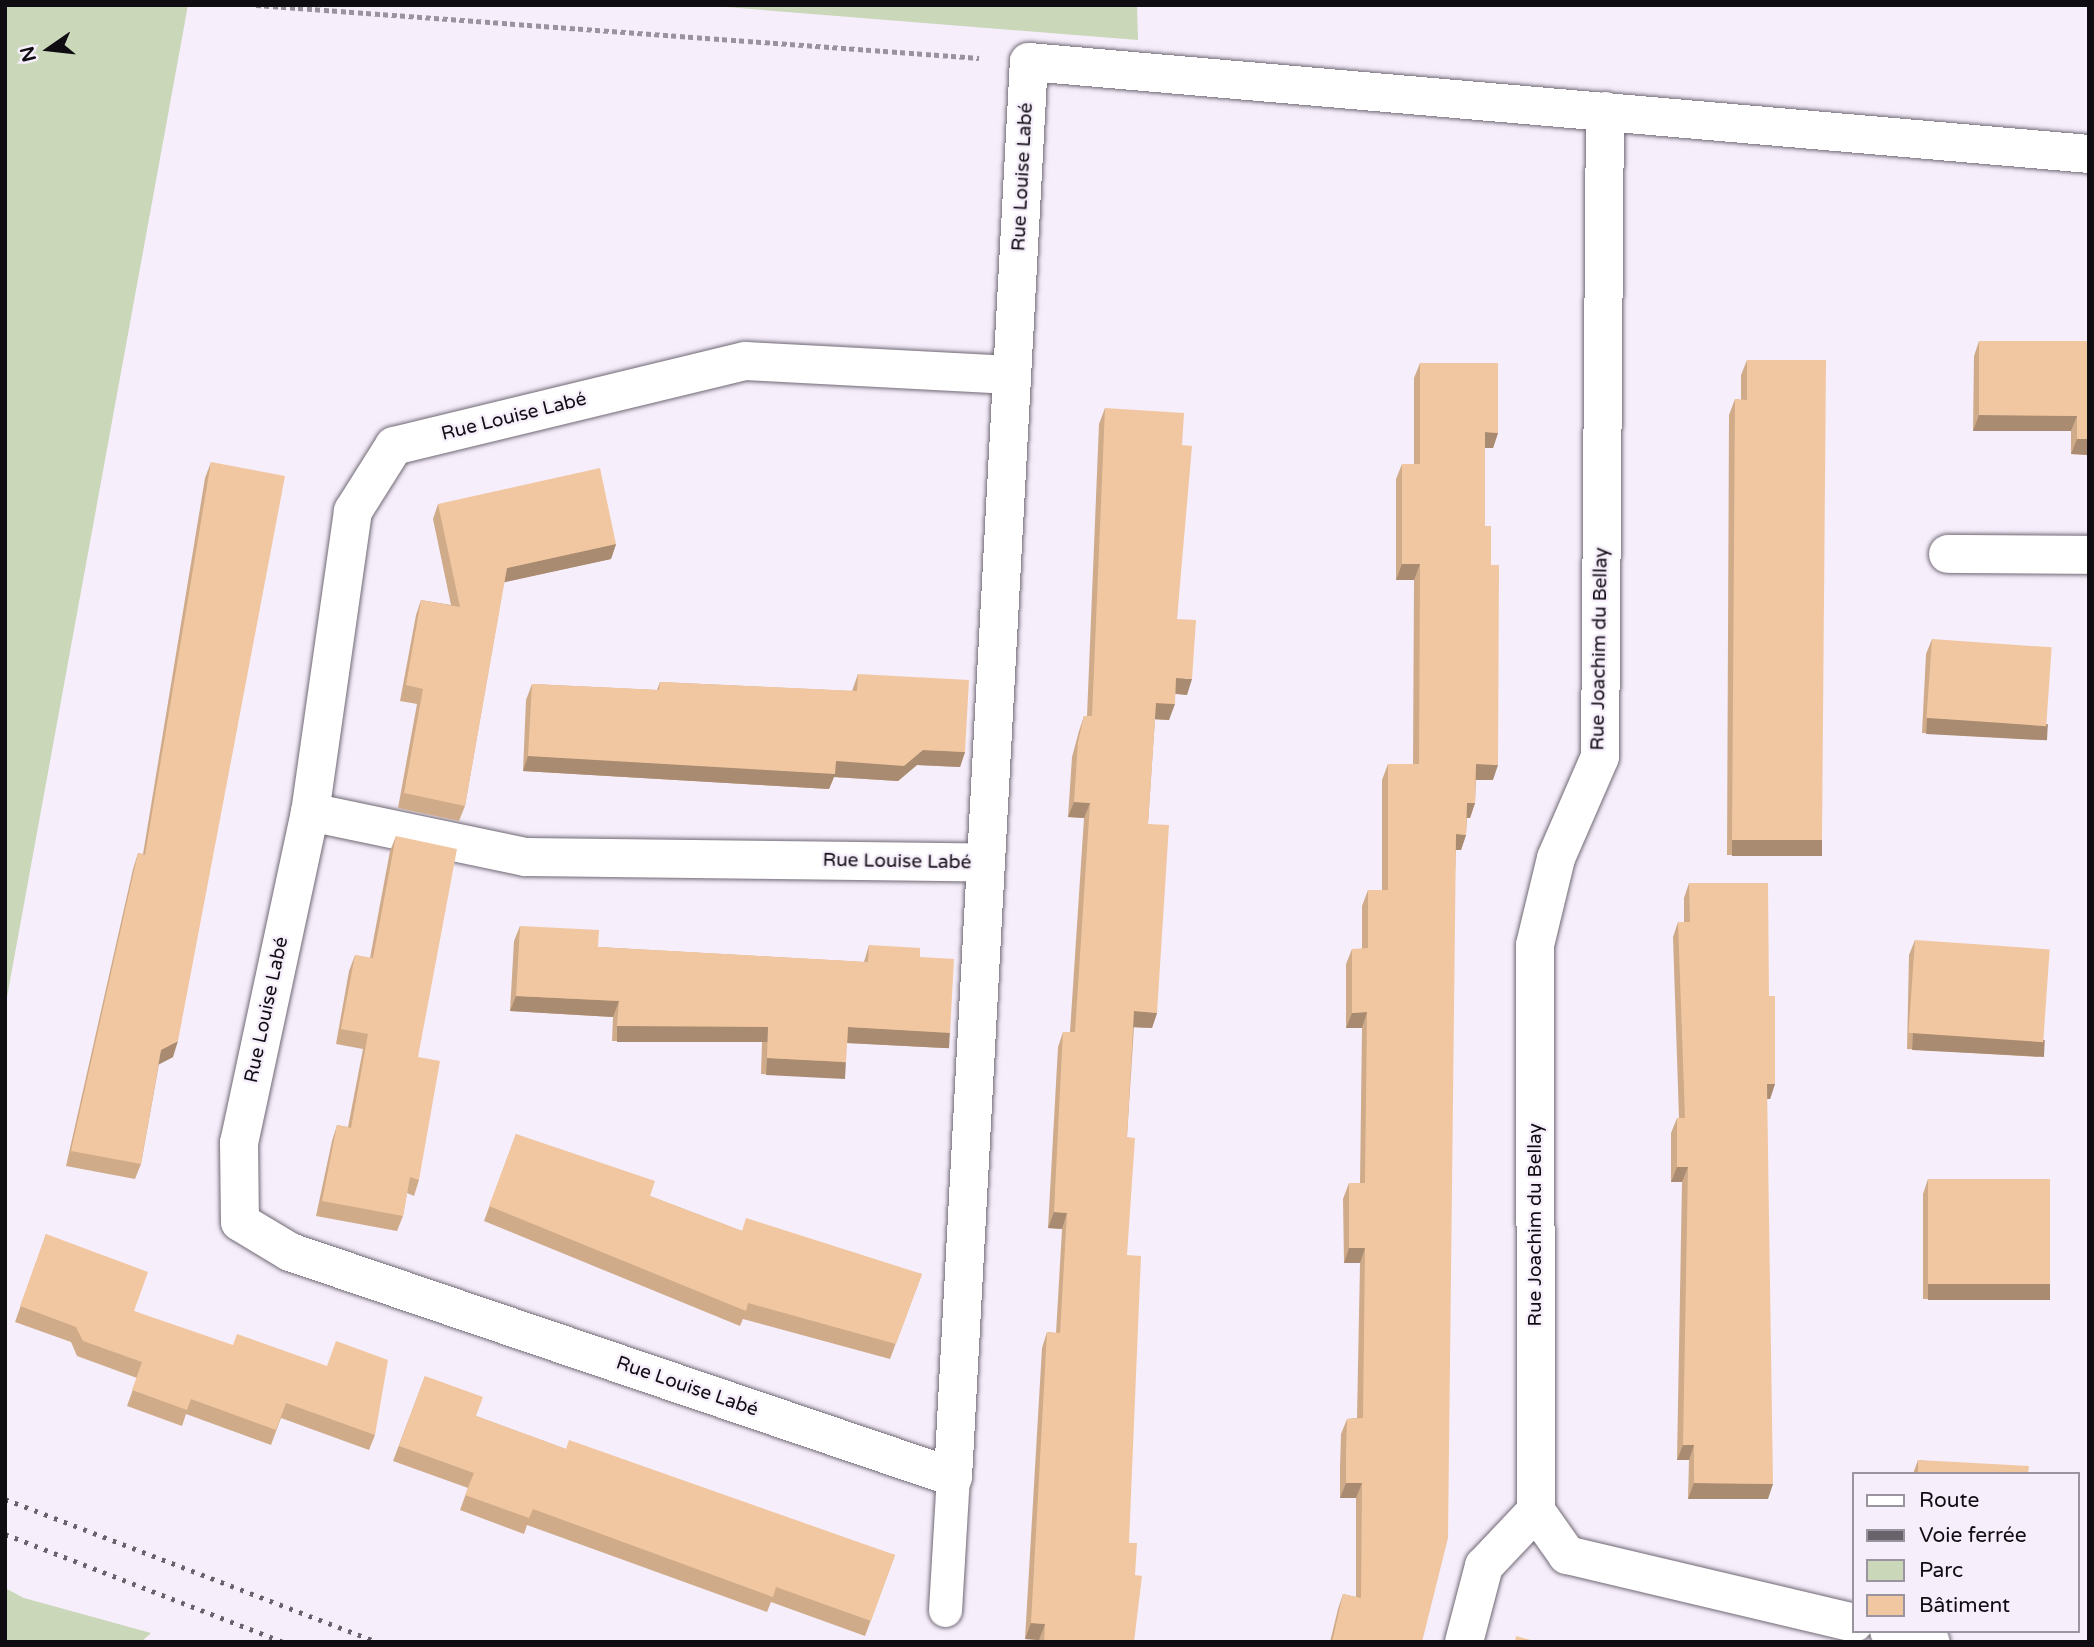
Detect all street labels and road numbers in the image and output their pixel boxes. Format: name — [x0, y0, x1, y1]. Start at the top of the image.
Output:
street label: Rue Louise Labé — [1008, 102, 1038, 252]
street label: Rue Louise Labé — [439, 388, 589, 446]
street label: Rue Joachim du Bellay — [1587, 547, 1613, 751]
street label: Rue Louise Labé — [822, 849, 972, 875]
street label: Rue Louise Labé — [240, 935, 294, 1085]
street label: Rue Joachim du Bellay — [1525, 1123, 1547, 1327]
street label: Rue Louise Labé — [613, 1352, 761, 1422]

